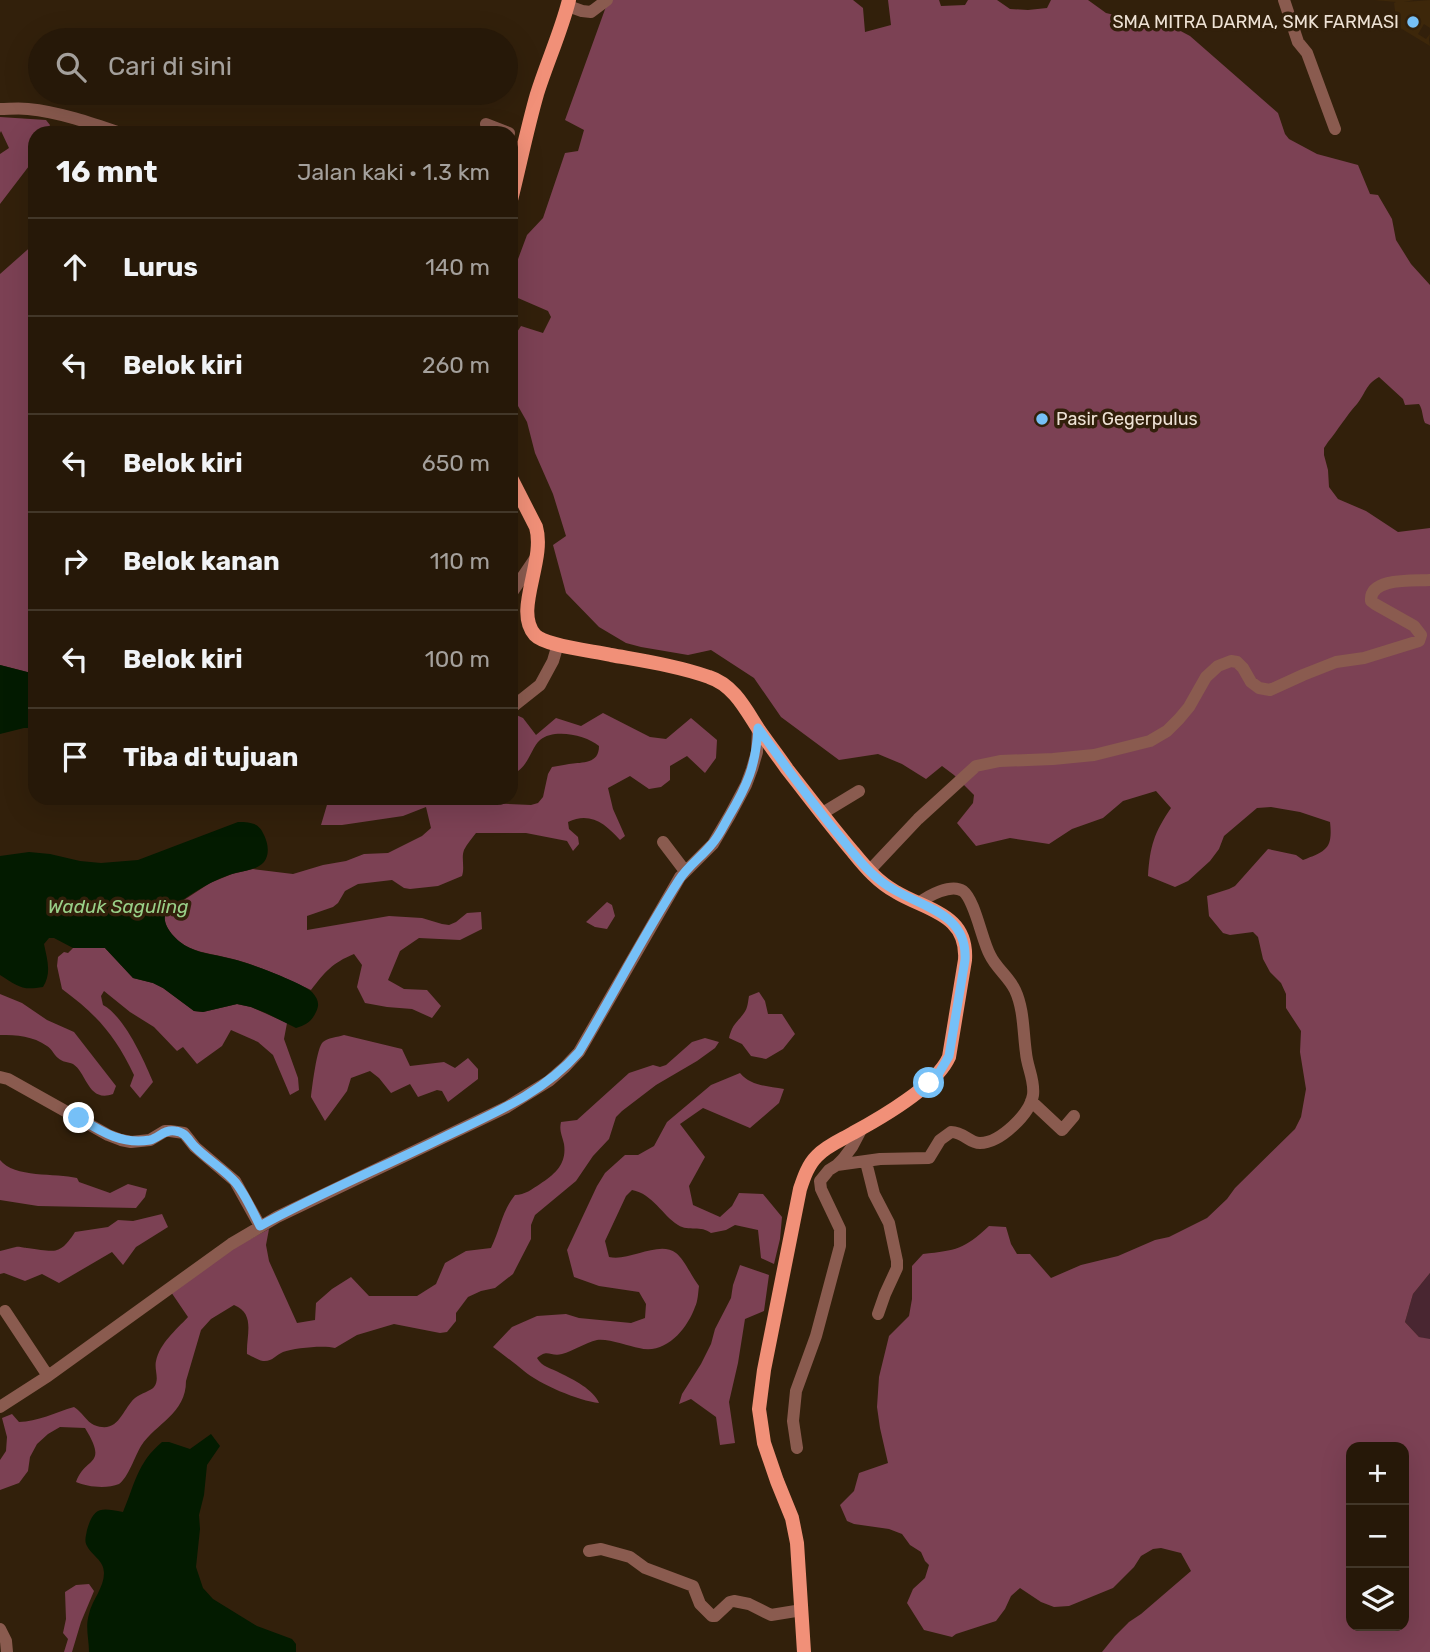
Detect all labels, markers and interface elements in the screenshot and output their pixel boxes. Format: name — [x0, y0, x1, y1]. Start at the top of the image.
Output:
place label: SMA MITRA DARMA, SMK FARMASI — [1112, 11, 1399, 33]
marker: SMA MITRA DARMA, SMK FARMASI — [1405, 14, 1421, 30]
search box — [28, 28, 518, 105]
icon: search — [52, 48, 90, 86]
text: Cari di sini — [108, 51, 232, 82]
text: 16 mnt — [56, 154, 157, 190]
text: Jalan kaki · 1.3 km — [297, 158, 490, 186]
icon: ahead — [56, 248, 94, 286]
text: Lurus — [123, 252, 198, 283]
text: 140 m — [425, 253, 490, 281]
icon: left — [56, 346, 94, 384]
text: Belok kiri — [123, 350, 243, 381]
text: 260 m — [422, 351, 490, 379]
place label: Pasir Gegerpulus — [1056, 408, 1198, 430]
marker: Pasir Gegerpulus — [1034, 411, 1050, 427]
icon: left — [56, 444, 94, 482]
text: Belok kiri — [123, 448, 243, 479]
text: 650 m — [422, 449, 490, 477]
icon: right — [56, 542, 94, 580]
text: Belok kanan — [123, 546, 280, 577]
text: 110 m — [430, 547, 490, 575]
icon: left — [56, 640, 94, 678]
text: Belok kiri — [123, 644, 243, 675]
text: 100 m — [425, 645, 490, 673]
icon: arrive — [56, 738, 94, 776]
text: Tiba di tujuan — [123, 742, 298, 773]
water label: Waduk Saguling — [48, 895, 188, 918]
route start — [913, 1067, 944, 1098]
route end — [63, 1102, 94, 1133]
map controls — [1346, 1442, 1409, 1631]
button: + — [1346, 1442, 1409, 1505]
button: − — [1346, 1505, 1409, 1568]
button: layers — [1346, 1568, 1409, 1631]

